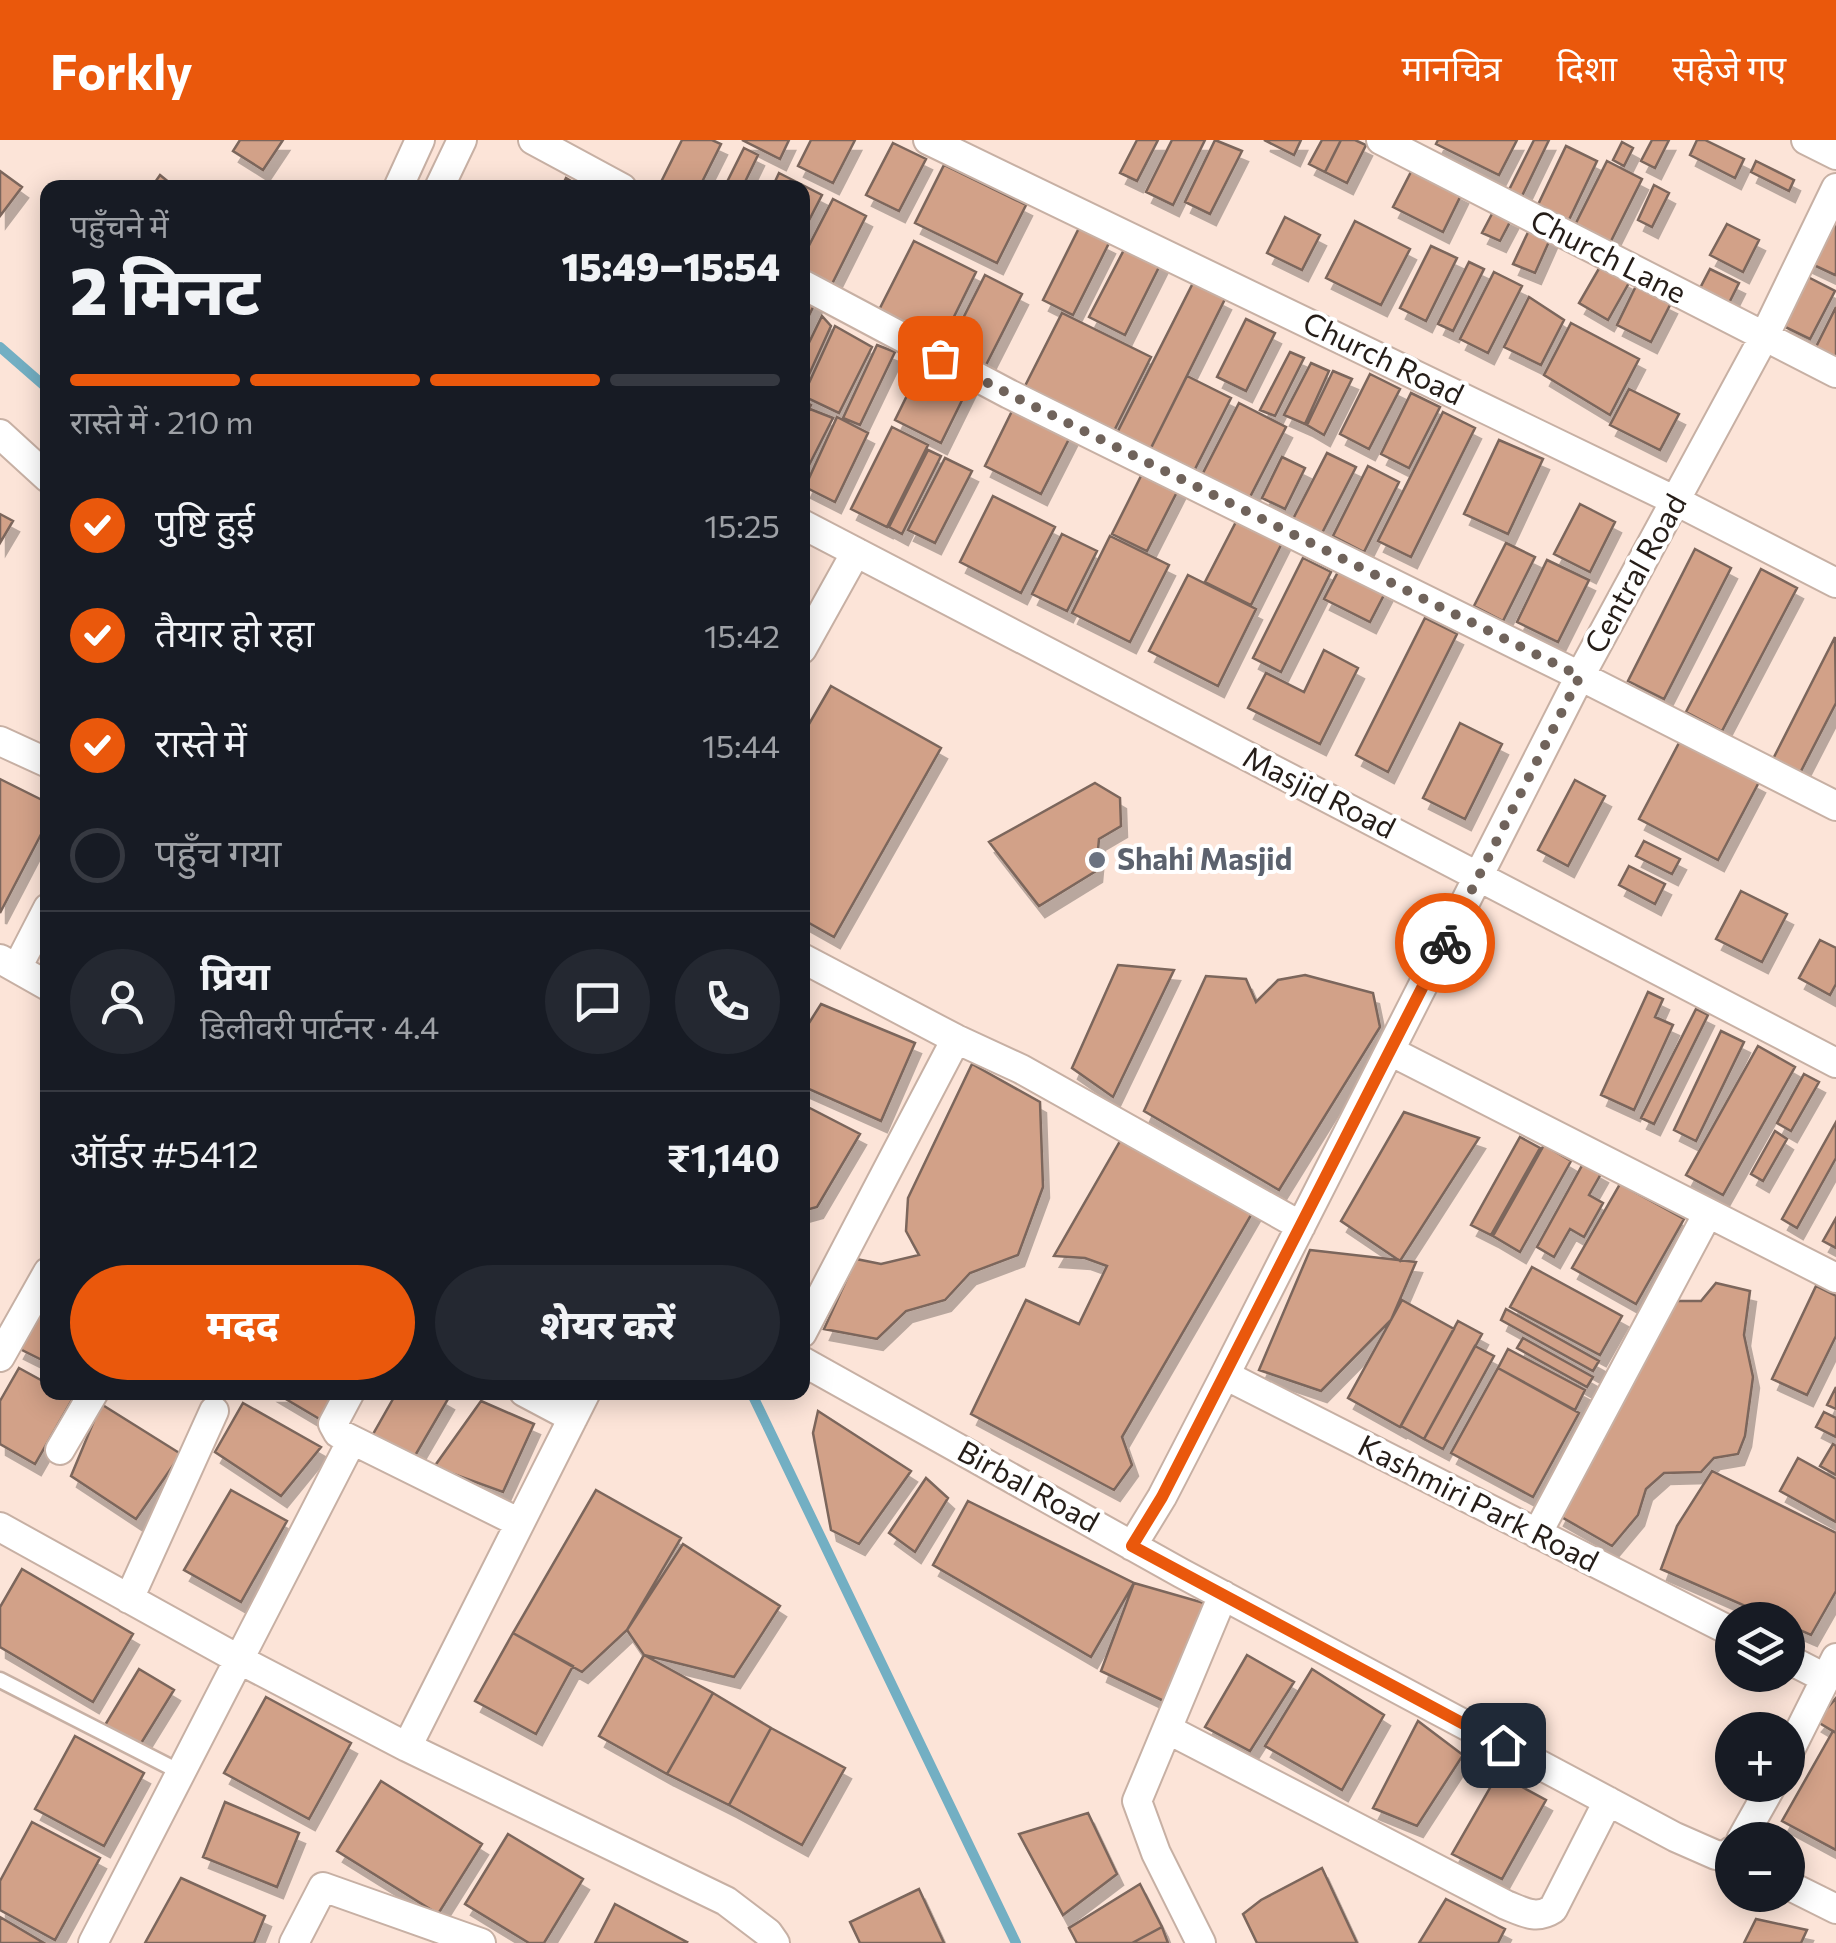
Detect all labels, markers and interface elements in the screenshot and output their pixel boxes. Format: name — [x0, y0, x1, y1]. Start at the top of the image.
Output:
text: Forkly — [50, 41, 193, 100]
text: मानचित्र — [1401, 45, 1502, 88]
text: दिशा — [1557, 45, 1617, 88]
text: सहेजे गए — [1672, 45, 1786, 88]
street label: Church Lane — [1525, 200, 1693, 310]
text: पहुँचने में — [70, 205, 169, 245]
text: 15:49–15:54 — [562, 242, 780, 289]
text: 2 मिनट — [70, 249, 260, 328]
street label: Church Road — [1298, 302, 1470, 411]
pin — [898, 316, 983, 401]
icon: bag — [913, 331, 968, 386]
text: रास्ते में · 210 m — [70, 401, 254, 441]
street label: Central Road — [1575, 487, 1693, 659]
icon: check — [70, 498, 125, 553]
text: पुष्टि हुई — [155, 498, 255, 545]
text: 15:25 — [704, 505, 780, 545]
icon: check — [70, 608, 125, 663]
text: तैयार हो रहा — [155, 608, 314, 655]
text: 15:42 — [704, 615, 780, 655]
icon: check — [70, 718, 125, 773]
text: रास्ते में — [155, 718, 247, 765]
text: 15:44 — [702, 725, 780, 765]
street label: Masjid Road — [1238, 737, 1403, 845]
text: पहुँच गया — [155, 828, 281, 875]
place label: Shahi Masjid — [1117, 839, 1292, 876]
marker: Shahi Masjid — [1086, 849, 1108, 871]
courier — [1395, 893, 1495, 993]
icon: bike — [1418, 916, 1473, 971]
button: person — [70, 949, 175, 1054]
button: chat — [545, 949, 650, 1054]
button: phone — [675, 949, 780, 1054]
text: प्रिया — [200, 951, 270, 998]
text: डिलीवरी पार्टनर · 4.4 — [200, 1006, 439, 1046]
text: ऑर्डर #5412 — [70, 1129, 259, 1176]
text: ₹1,140 — [667, 1133, 780, 1180]
button: मदद — [70, 1265, 415, 1380]
button: शेयर करें — [435, 1265, 780, 1380]
street label: Kashmiri Park Road — [1353, 1425, 1605, 1578]
street label: Birbal Road — [952, 1431, 1106, 1539]
map controls — [1715, 1602, 1805, 1912]
button: layers — [1715, 1602, 1805, 1692]
pin — [1461, 1703, 1546, 1788]
button: + — [1715, 1712, 1805, 1802]
icon: home — [1476, 1718, 1531, 1773]
button: − — [1715, 1822, 1805, 1912]

